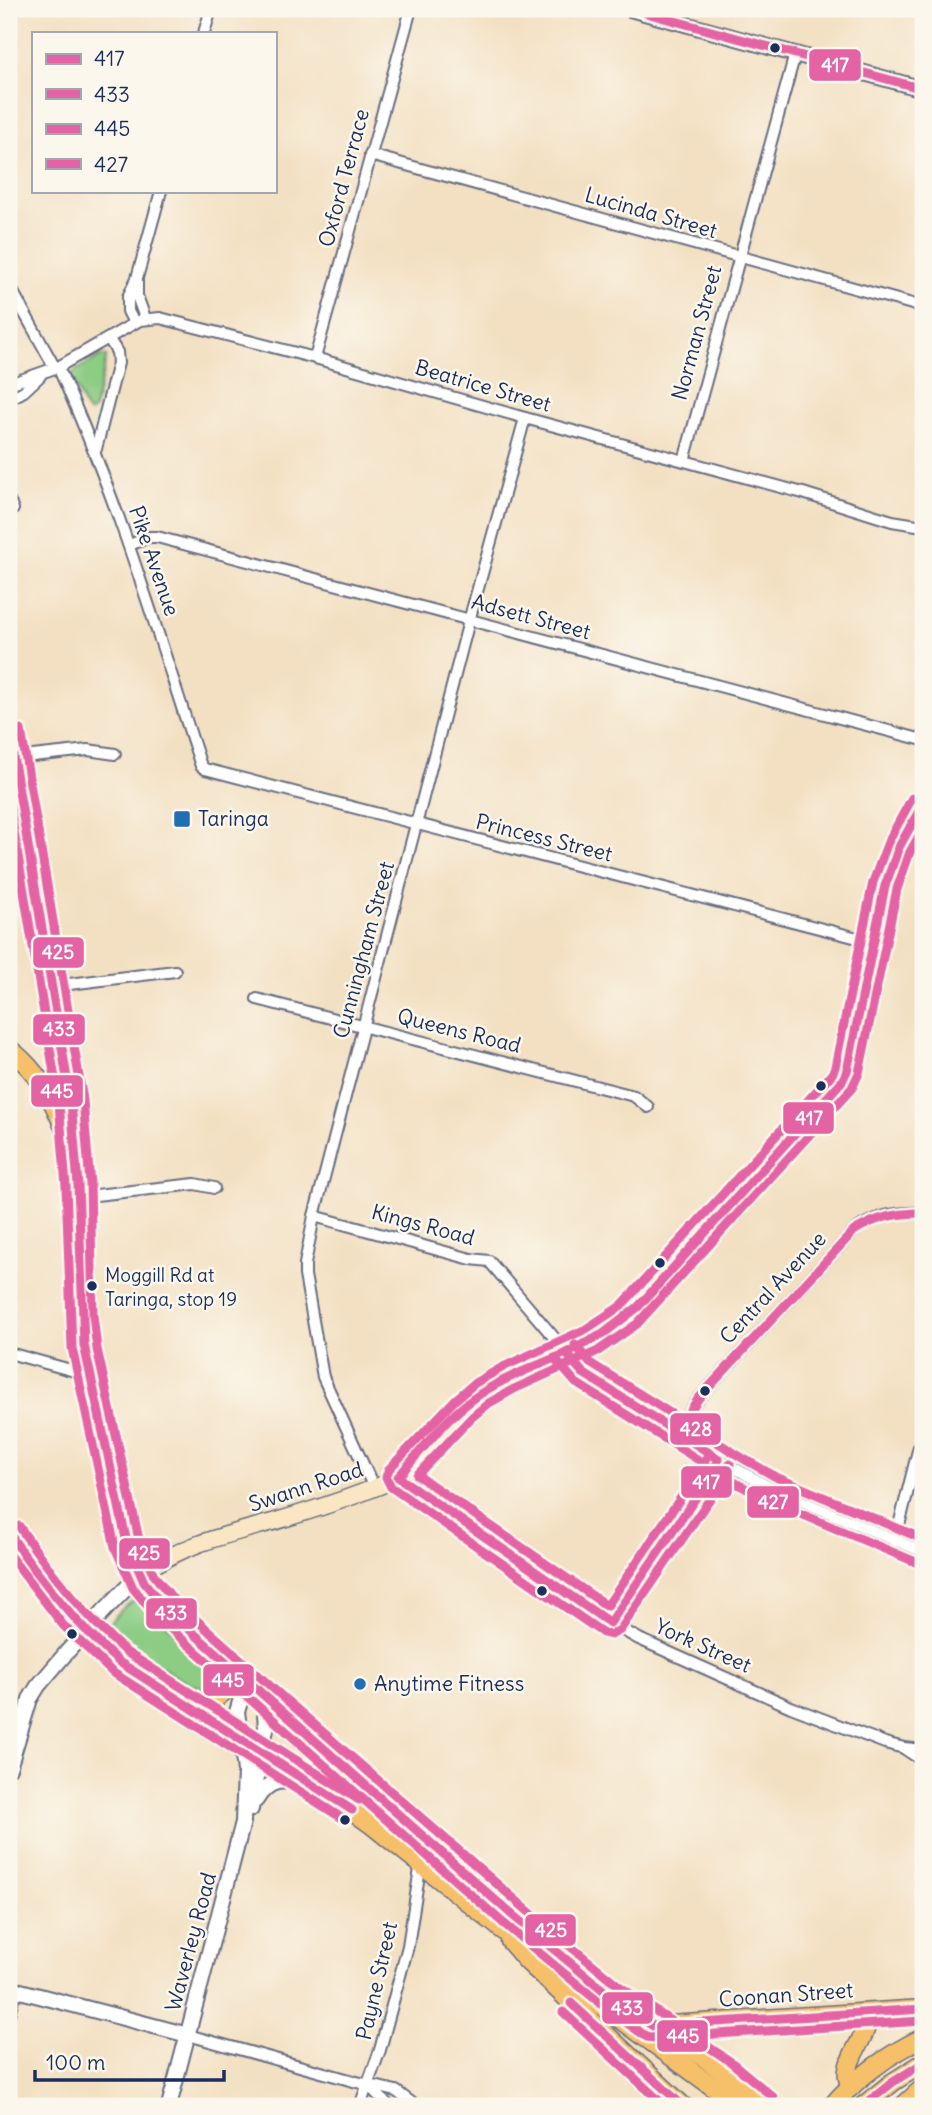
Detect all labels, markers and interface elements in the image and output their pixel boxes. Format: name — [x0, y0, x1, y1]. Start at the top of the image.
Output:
legend — [32, 32, 276, 192]
unlabelled marker — [768, 41, 782, 55]
text: 417 — [94, 45, 125, 72]
line badge: 417 — [808, 48, 862, 82]
text: 417 — [821, 53, 850, 77]
text: 433 — [94, 81, 130, 108]
street label: Oxford Terrace — [312, 106, 375, 250]
text: 445 — [94, 115, 130, 142]
text: 427 — [94, 151, 128, 178]
street label: Lucinda Street — [582, 181, 720, 244]
street label: Norman Street — [666, 263, 727, 403]
street label: Beatrice Street — [412, 353, 554, 418]
street label: Pike Avenue — [123, 502, 186, 619]
street label: Adsett Street — [469, 588, 593, 645]
place label: Taringa — [198, 805, 269, 832]
street label: Princess Street — [473, 808, 615, 868]
marker: Taringa — [172, 809, 192, 829]
street label: Cunningham Street — [327, 858, 400, 1041]
line badge: 425 — [32, 936, 85, 969]
text: 425 — [42, 940, 74, 964]
street label: Queens Road — [394, 1002, 524, 1059]
line badge: 433 — [32, 1013, 86, 1046]
text: 433 — [43, 1017, 75, 1041]
line badge: 445 — [30, 1074, 84, 1108]
text: 445 — [41, 1079, 74, 1103]
unlabelled marker — [814, 1079, 828, 1093]
line badge: 417 — [782, 1101, 835, 1135]
text: 417 — [795, 1106, 824, 1130]
street label: Kings Road — [369, 1198, 478, 1251]
street label: Central Avenue — [714, 1226, 832, 1350]
unlabelled marker — [653, 1256, 667, 1270]
place label: Moggill Rd at Taringa, stop 19 — [105, 1263, 237, 1311]
marker: Moggill Rd at Taringa, stop 19 — [85, 1279, 99, 1293]
unlabelled marker — [698, 1384, 712, 1398]
line badge: 428 — [669, 1412, 722, 1446]
text: 428 — [680, 1417, 712, 1441]
street label: Swann Road — [245, 1455, 366, 1518]
line badge: 417 — [680, 1465, 733, 1499]
text: 417 — [692, 1470, 721, 1494]
line badge: 427 — [746, 1485, 800, 1519]
text: 427 — [758, 1490, 789, 1514]
line badge: 425 — [118, 1537, 171, 1570]
text: 425 — [128, 1541, 160, 1565]
unlabelled marker — [535, 1584, 549, 1598]
line badge: 433 — [145, 1597, 198, 1630]
text: 433 — [155, 1601, 187, 1625]
street label: York Street — [651, 1612, 755, 1679]
unlabelled marker — [65, 1627, 79, 1641]
line badge: 445 — [202, 1663, 255, 1697]
text: 445 — [212, 1668, 245, 1692]
place label: Anytime Fitness — [374, 1670, 524, 1697]
marker: Anytime Fitness — [352, 1676, 368, 1692]
unlabelled marker — [338, 1813, 352, 1827]
street label: Waverley Road — [159, 1869, 222, 2014]
line badge: 425 — [524, 1913, 577, 1947]
text: 425 — [535, 1918, 567, 1942]
street label: Payne Street — [350, 1919, 403, 2043]
street label: Coonan Street — [718, 1976, 854, 2013]
line badge: 433 — [601, 1991, 654, 2025]
text: 433 — [611, 1996, 643, 2020]
line badge: 445 — [656, 2019, 709, 2053]
text: 445 — [667, 2024, 700, 2048]
scale bar — [35, 2038, 224, 2082]
text: 100 m — [46, 2049, 105, 2076]

